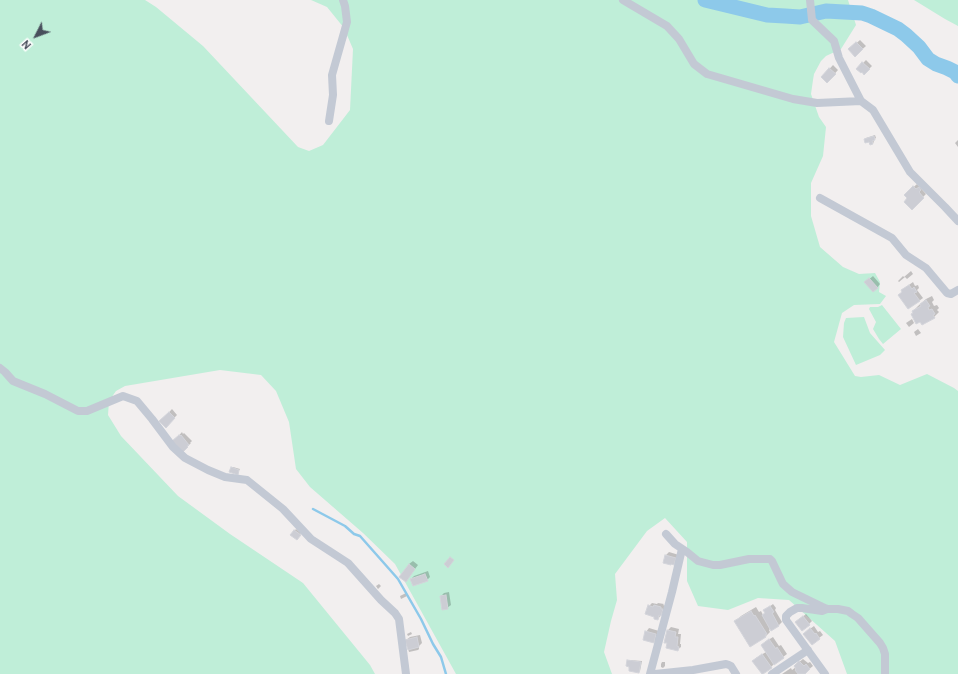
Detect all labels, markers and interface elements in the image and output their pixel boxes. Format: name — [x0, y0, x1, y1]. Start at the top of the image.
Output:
north arrow — [16, 16, 56, 56]
text: N — [19, 36, 35, 52]

